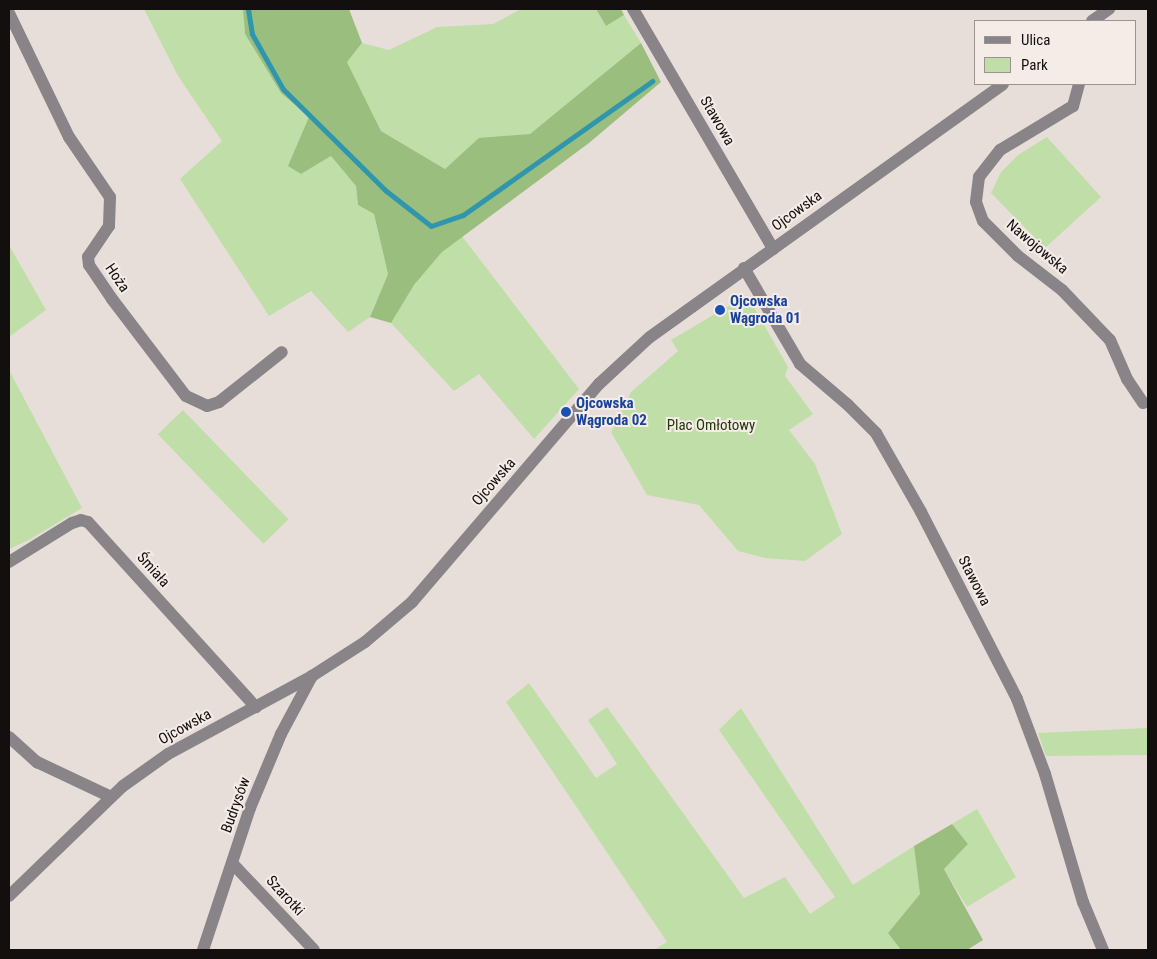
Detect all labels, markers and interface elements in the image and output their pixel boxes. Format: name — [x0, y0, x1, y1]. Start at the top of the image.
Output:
legend — [974, 20, 1137, 85]
text: Ulica — [1021, 31, 1050, 49]
text: Park — [1021, 56, 1048, 74]
street label: Stawowa — [696, 93, 738, 149]
street label: Ojcowska — [769, 187, 825, 235]
street label: Nawojowska — [1002, 216, 1072, 278]
street label: Hoża — [101, 260, 133, 296]
place label: Ojcowska Wągroda 01 — [730, 292, 801, 327]
marker: Ojcowska Wągroda 01 — [714, 304, 726, 316]
place label: Ojcowska Wągroda 02 — [576, 394, 647, 429]
marker: Ojcowska Wągroda 02 — [560, 406, 572, 418]
park label: Plac Omłotowy — [667, 417, 755, 435]
street label: Ojcowska — [468, 454, 520, 510]
street label: Śmiała — [133, 549, 173, 591]
street label: Stawowa — [954, 553, 994, 609]
street label: Ojcowska — [156, 705, 214, 749]
street label: Budrysów — [218, 775, 254, 835]
street label: Szarotki — [262, 872, 308, 920]

